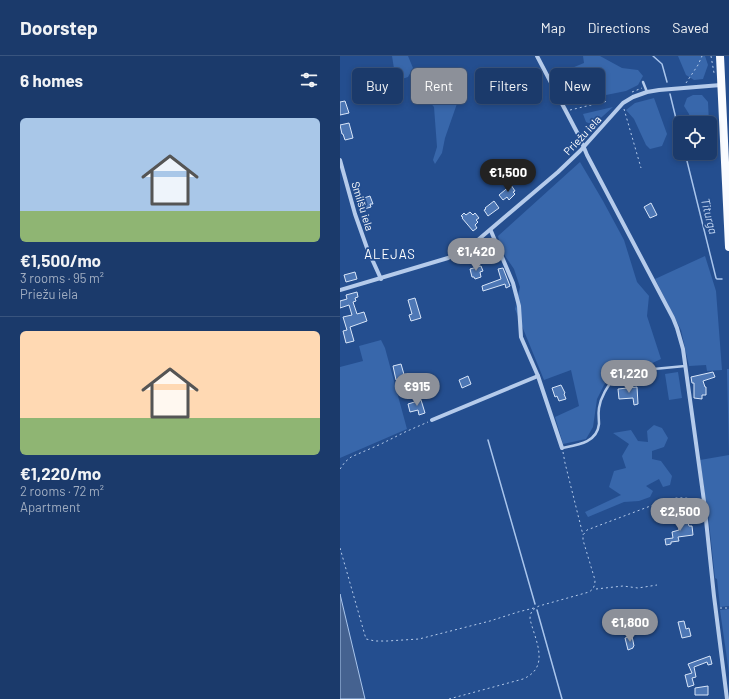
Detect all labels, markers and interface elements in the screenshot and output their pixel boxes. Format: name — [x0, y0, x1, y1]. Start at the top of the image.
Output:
text: Doorstep — [20, 16, 98, 39]
text: Map — [541, 19, 566, 36]
text: Directions — [588, 19, 650, 36]
text: Saved — [672, 19, 709, 36]
chip: Buy — [352, 68, 403, 104]
chip: Rent — [411, 68, 467, 104]
chip: Filters — [475, 68, 542, 104]
chip: New — [550, 68, 605, 104]
icon: filters — [298, 69, 320, 91]
text: 6 homes — [20, 70, 83, 90]
street label: Priežu iela — [561, 113, 603, 157]
map controls — [673, 116, 717, 160]
button: locate — [673, 116, 717, 160]
icon: home — [134, 144, 206, 216]
pin: €1,500 — [475, 159, 541, 193]
text: €1,500 — [489, 164, 527, 180]
street label: Smilšu iela — [349, 180, 377, 232]
water label: Titurga — [699, 197, 721, 235]
pin: €1,420 — [443, 238, 509, 272]
text: €1,420 — [457, 243, 495, 259]
district label: ALEJAS — [364, 246, 416, 262]
text: €1,500/mo — [20, 250, 101, 270]
text: 3 rooms · 95 m² — [20, 270, 104, 286]
text: Priežu iela — [20, 286, 78, 302]
icon: home — [134, 357, 206, 429]
pin: €1,220 — [596, 360, 662, 394]
text: €1,220 — [610, 365, 648, 381]
pin: €915 — [393, 373, 441, 407]
text: €915 — [404, 378, 430, 394]
text: €1,220/mo — [20, 463, 101, 483]
text: 2 rooms · 72 m² — [20, 483, 104, 499]
pin: €2,500 — [647, 498, 713, 532]
text: Apartment — [20, 499, 81, 515]
text: €2,500 — [660, 503, 700, 519]
pin: €1,800 — [597, 609, 663, 643]
text: €1,800 — [611, 614, 649, 630]

